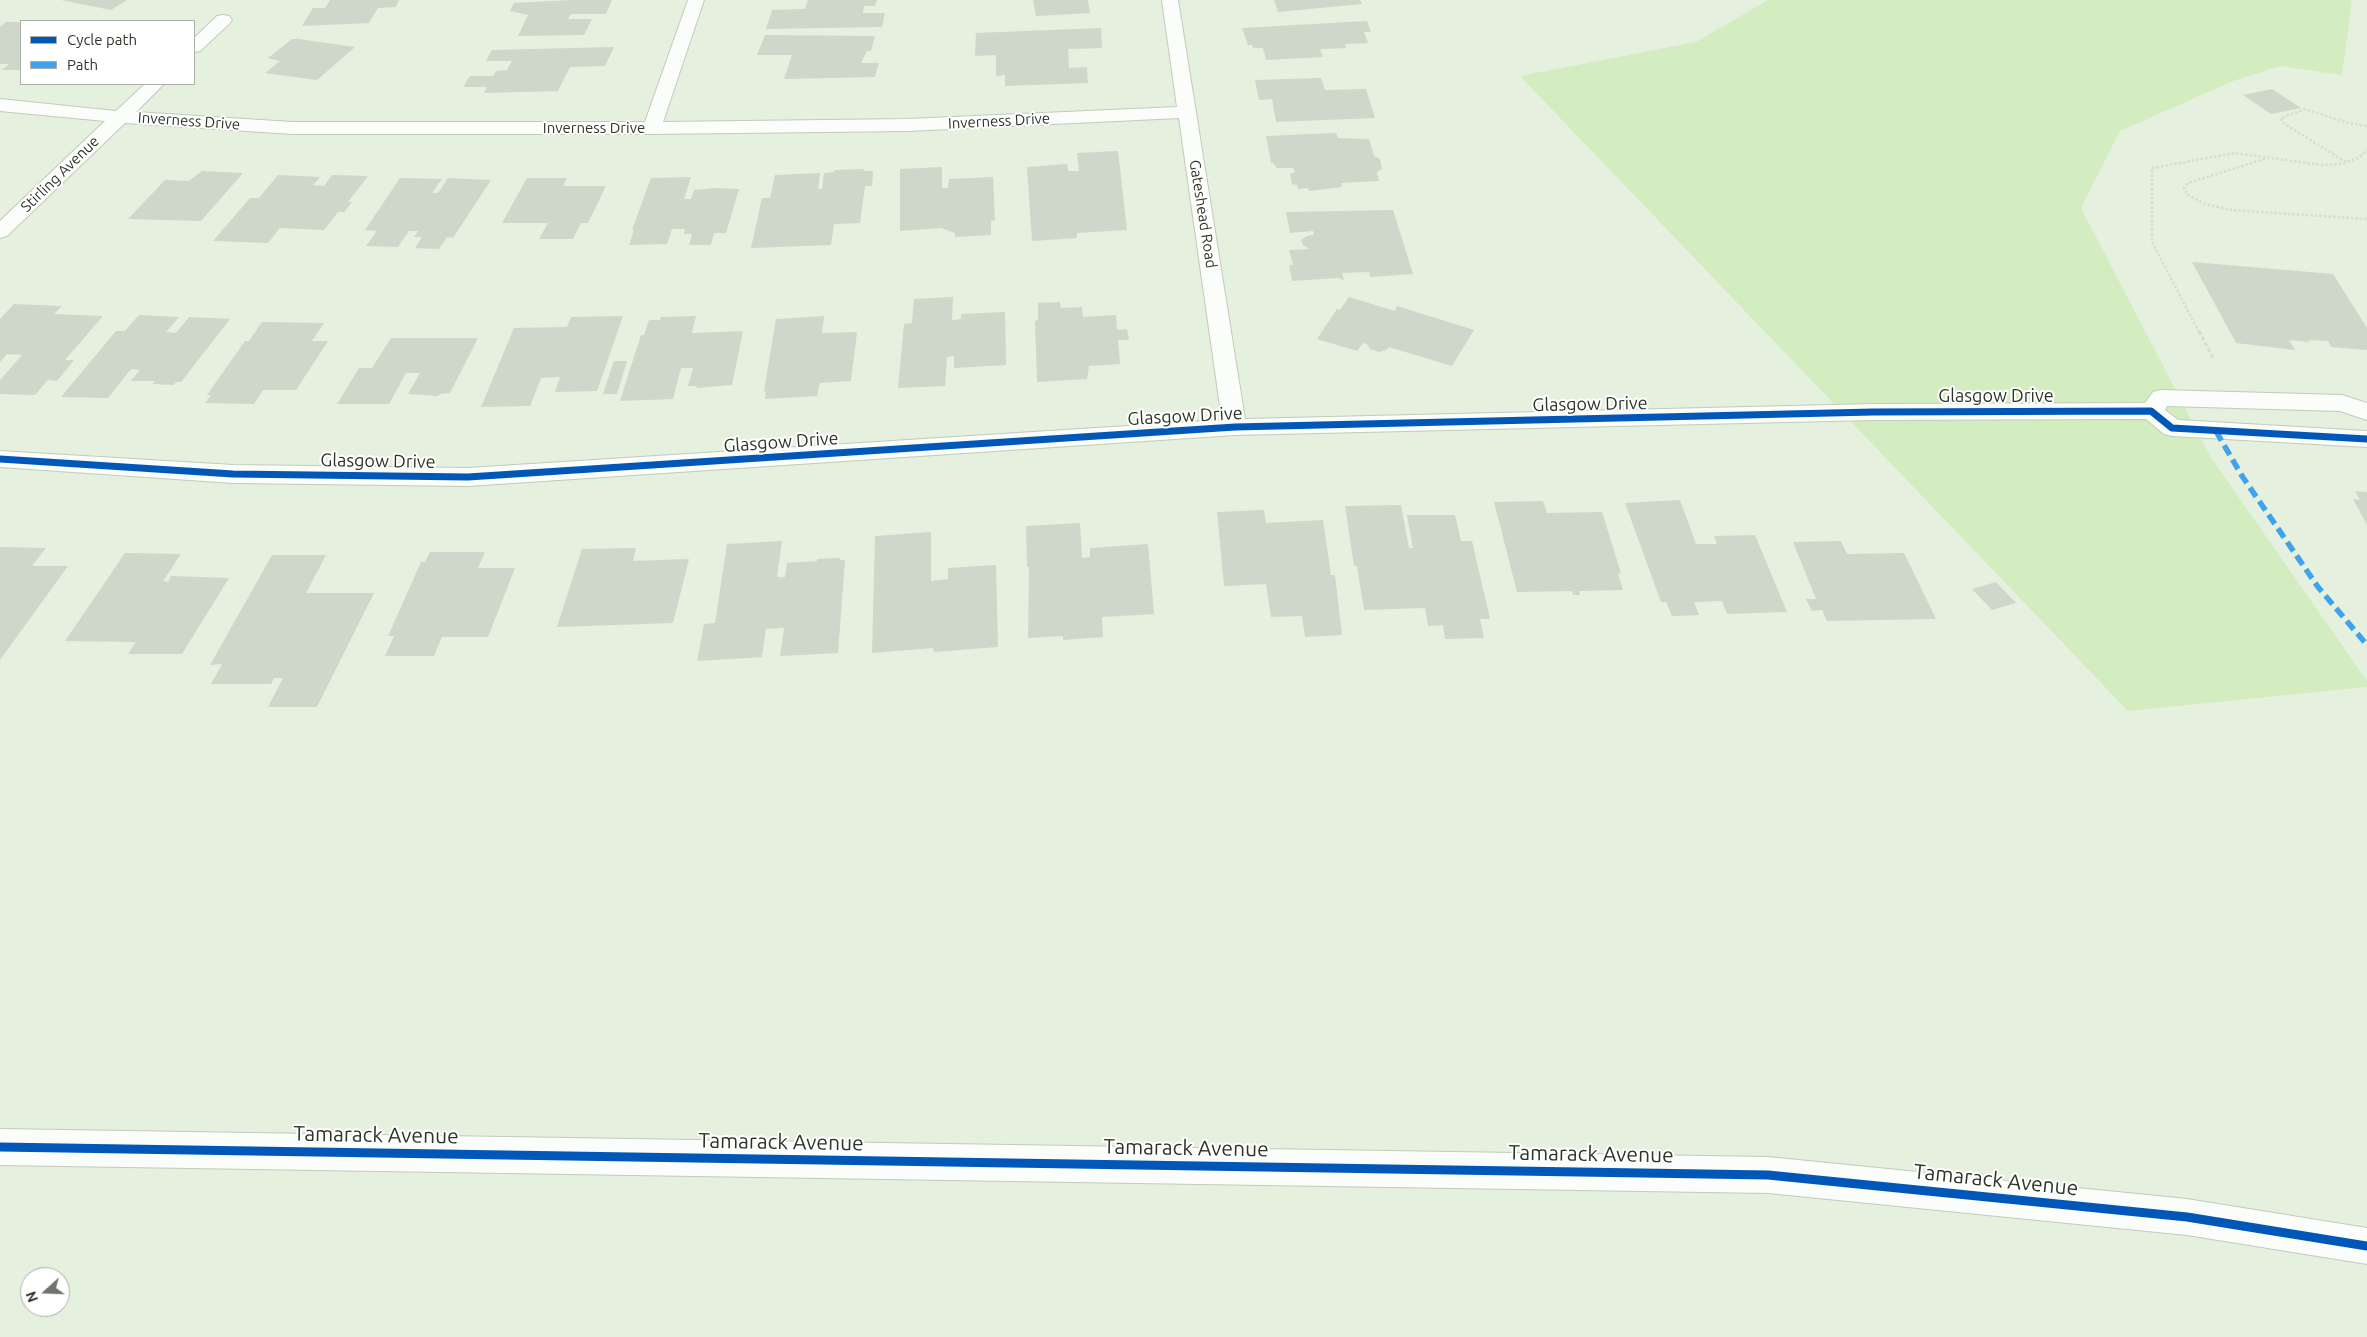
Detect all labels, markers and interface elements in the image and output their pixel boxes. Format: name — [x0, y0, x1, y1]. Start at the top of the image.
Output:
legend — [20, 20, 195, 85]
text: Cycle path — [67, 31, 137, 48]
text: Path — [67, 56, 98, 73]
street label: Inverness Drive — [137, 108, 241, 134]
street label: Inverness Drive — [947, 109, 1051, 133]
street label: Inverness Drive — [543, 119, 645, 137]
street label: Stirling Avenue — [17, 132, 103, 216]
street label: Gateshead Road — [1186, 158, 1220, 270]
street label: Glasgow Drive — [1938, 385, 2054, 407]
street label: Glasgow Drive — [1532, 392, 1648, 416]
street label: Glasgow Drive — [1127, 402, 1243, 430]
street label: Glasgow Drive — [723, 427, 839, 457]
street label: Glasgow Drive — [320, 449, 436, 473]
street label: Tamarack Avenue — [293, 1121, 459, 1149]
street label: Tamarack Avenue — [698, 1128, 864, 1156]
street label: Tamarack Avenue — [1103, 1134, 1269, 1162]
street label: Tamarack Avenue — [1508, 1140, 1674, 1168]
street label: Tamarack Avenue — [1913, 1159, 2079, 1201]
north arrow — [20, 1267, 70, 1317]
text: N — [23, 1289, 41, 1304]

